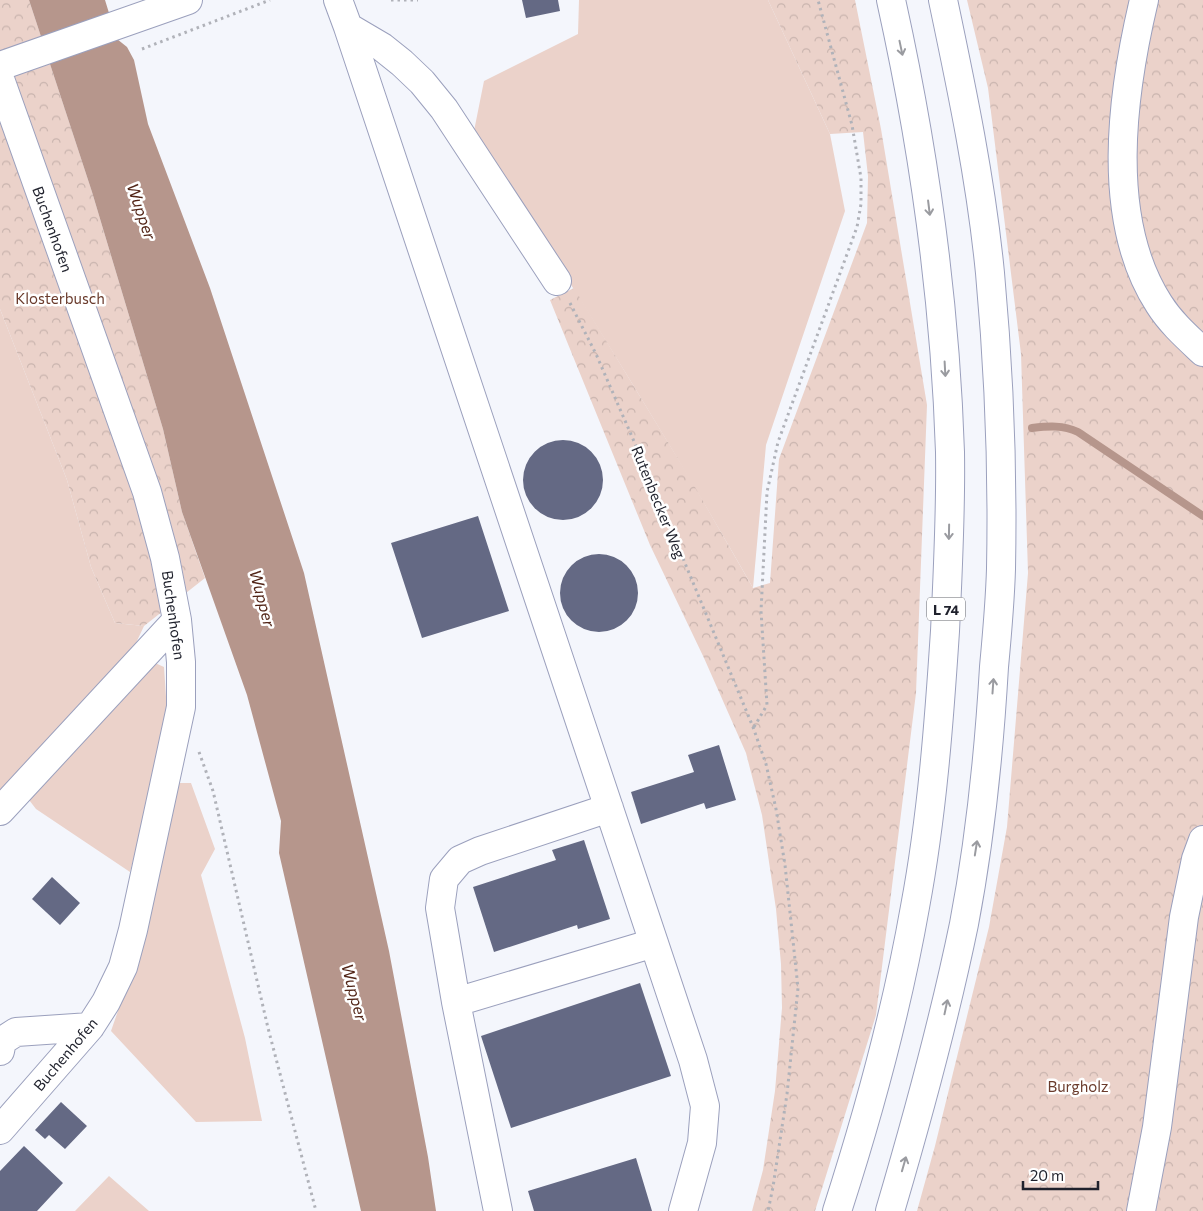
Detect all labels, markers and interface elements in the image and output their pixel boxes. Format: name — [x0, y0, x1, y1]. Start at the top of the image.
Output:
one-way arrow — [897, 39, 906, 55]
water label: Wupper — [124, 180, 161, 242]
street label: Buchenhofen — [29, 184, 77, 274]
one-way arrow — [924, 199, 934, 215]
park label: Klosterbusch — [15, 289, 105, 307]
one-way arrow — [941, 361, 950, 377]
street label: Rutenbecker Weg — [628, 443, 690, 561]
one-way arrow — [944, 523, 953, 539]
water label: Wupper — [246, 567, 280, 629]
street label: Buchenhofen — [159, 569, 189, 661]
road number: L 74 — [927, 598, 965, 620]
one-way arrow — [989, 678, 998, 694]
one-way arrow — [971, 840, 981, 856]
water label: Wupper — [338, 961, 372, 1023]
one-way arrow — [942, 1000, 951, 1016]
street label: Buchenhofen — [29, 1014, 101, 1094]
park label: Burgholz — [1047, 1077, 1109, 1095]
one-way arrow — [899, 1157, 909, 1173]
scale bar — [1023, 1158, 1098, 1190]
text: 20 m — [1030, 1166, 1064, 1184]

